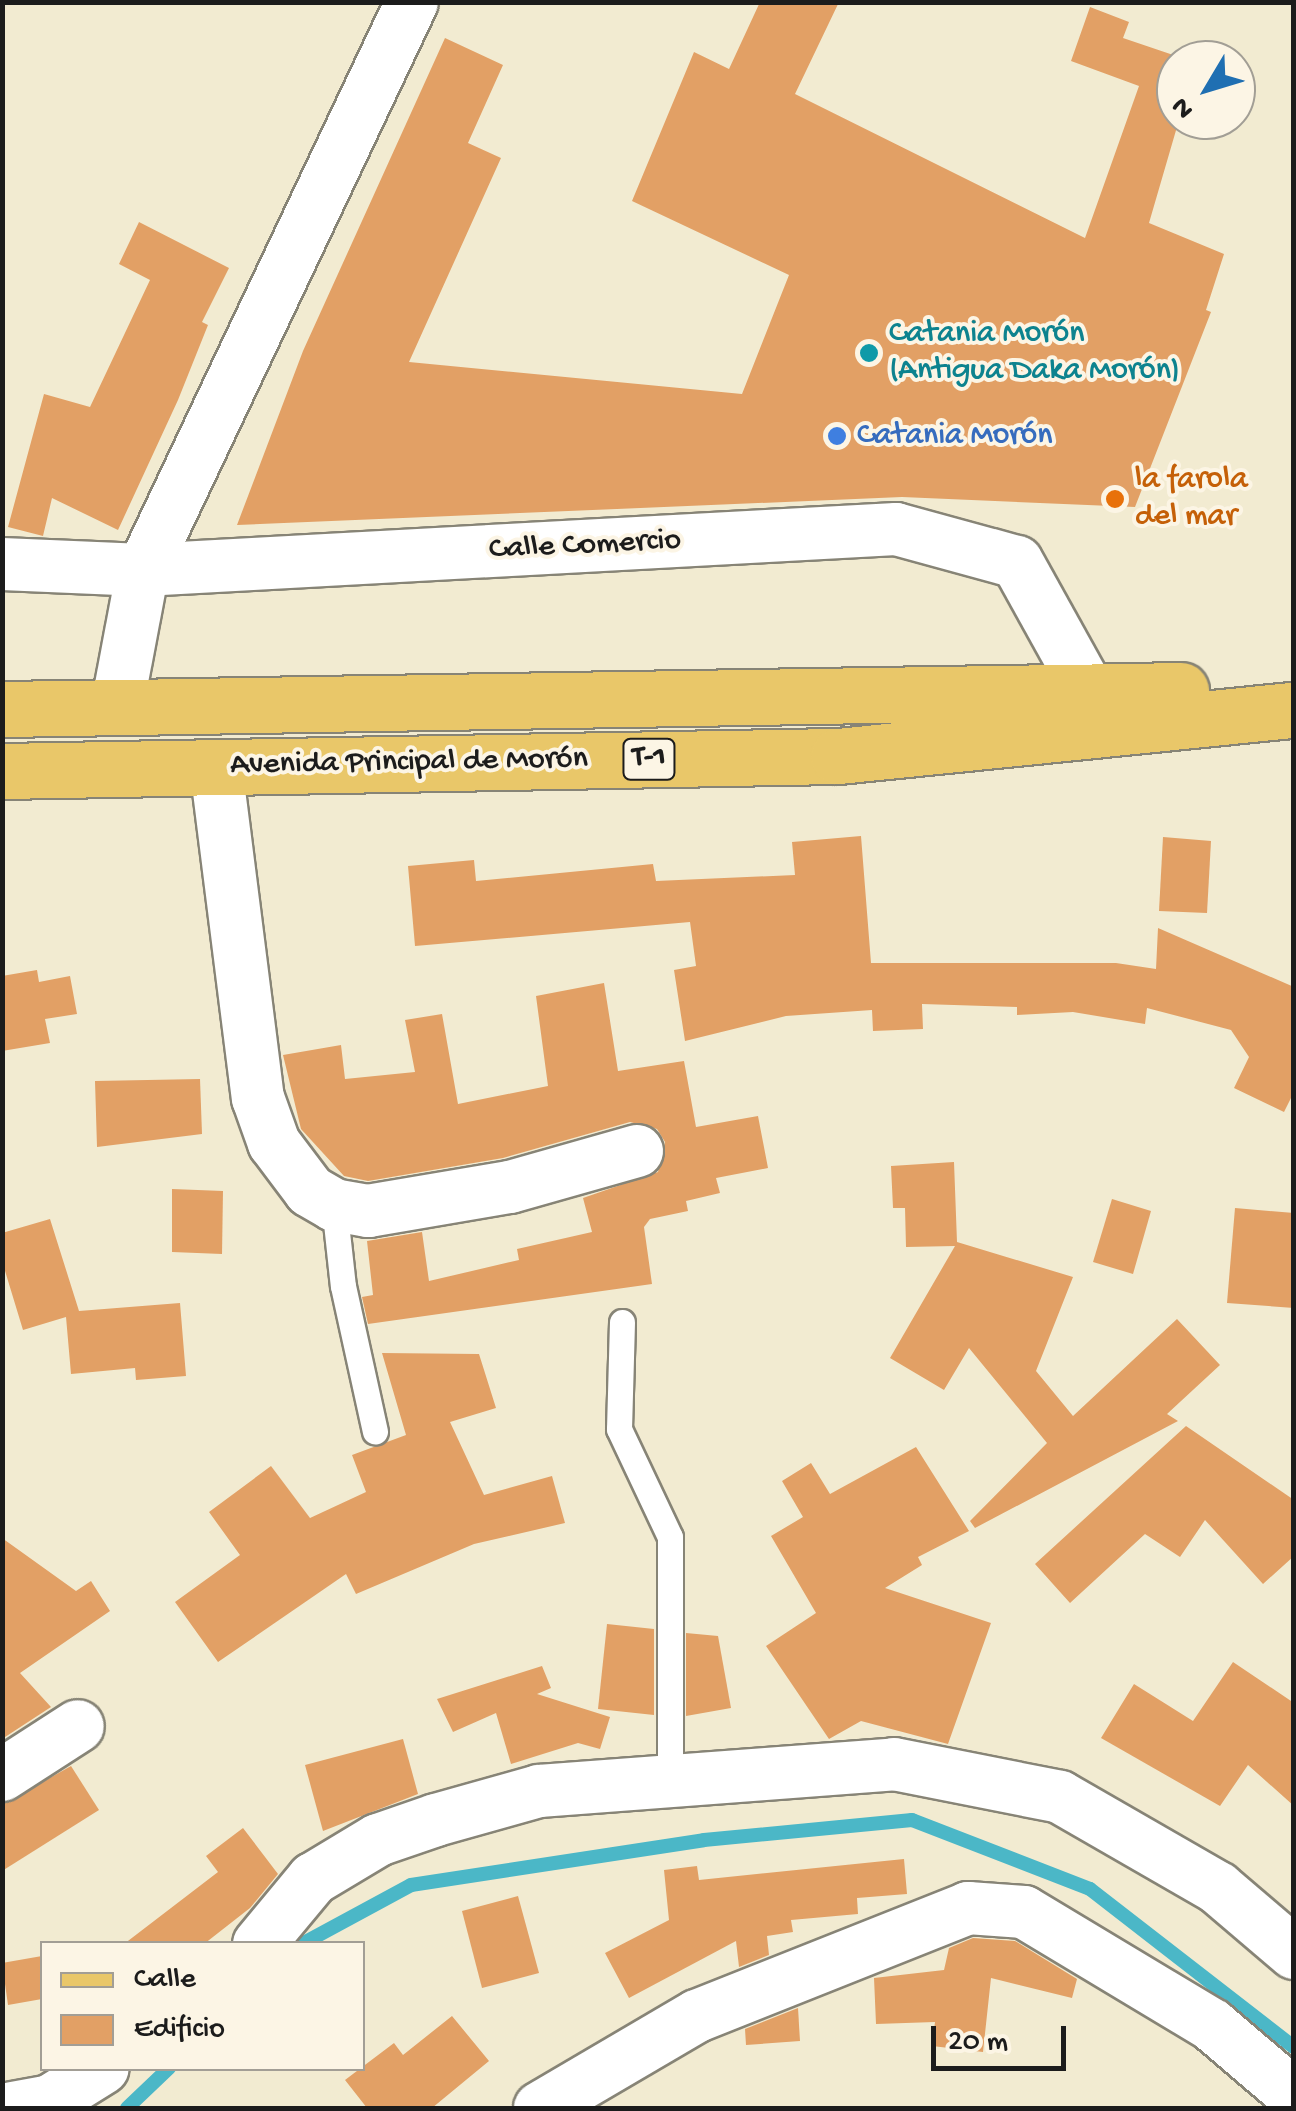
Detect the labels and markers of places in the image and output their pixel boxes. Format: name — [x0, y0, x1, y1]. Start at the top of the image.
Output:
place label: Catania Morón (Antigua Daka Morón) — [889, 316, 1180, 391]
marker: Catania Morón (Antigua Daka Morón) — [858, 342, 880, 364]
place label: Catania Morón — [857, 417, 1052, 455]
marker: Catania Morón — [826, 425, 848, 447]
place label: la farola del mar — [1135, 462, 1248, 537]
marker: la farola del mar — [1104, 488, 1126, 510]

